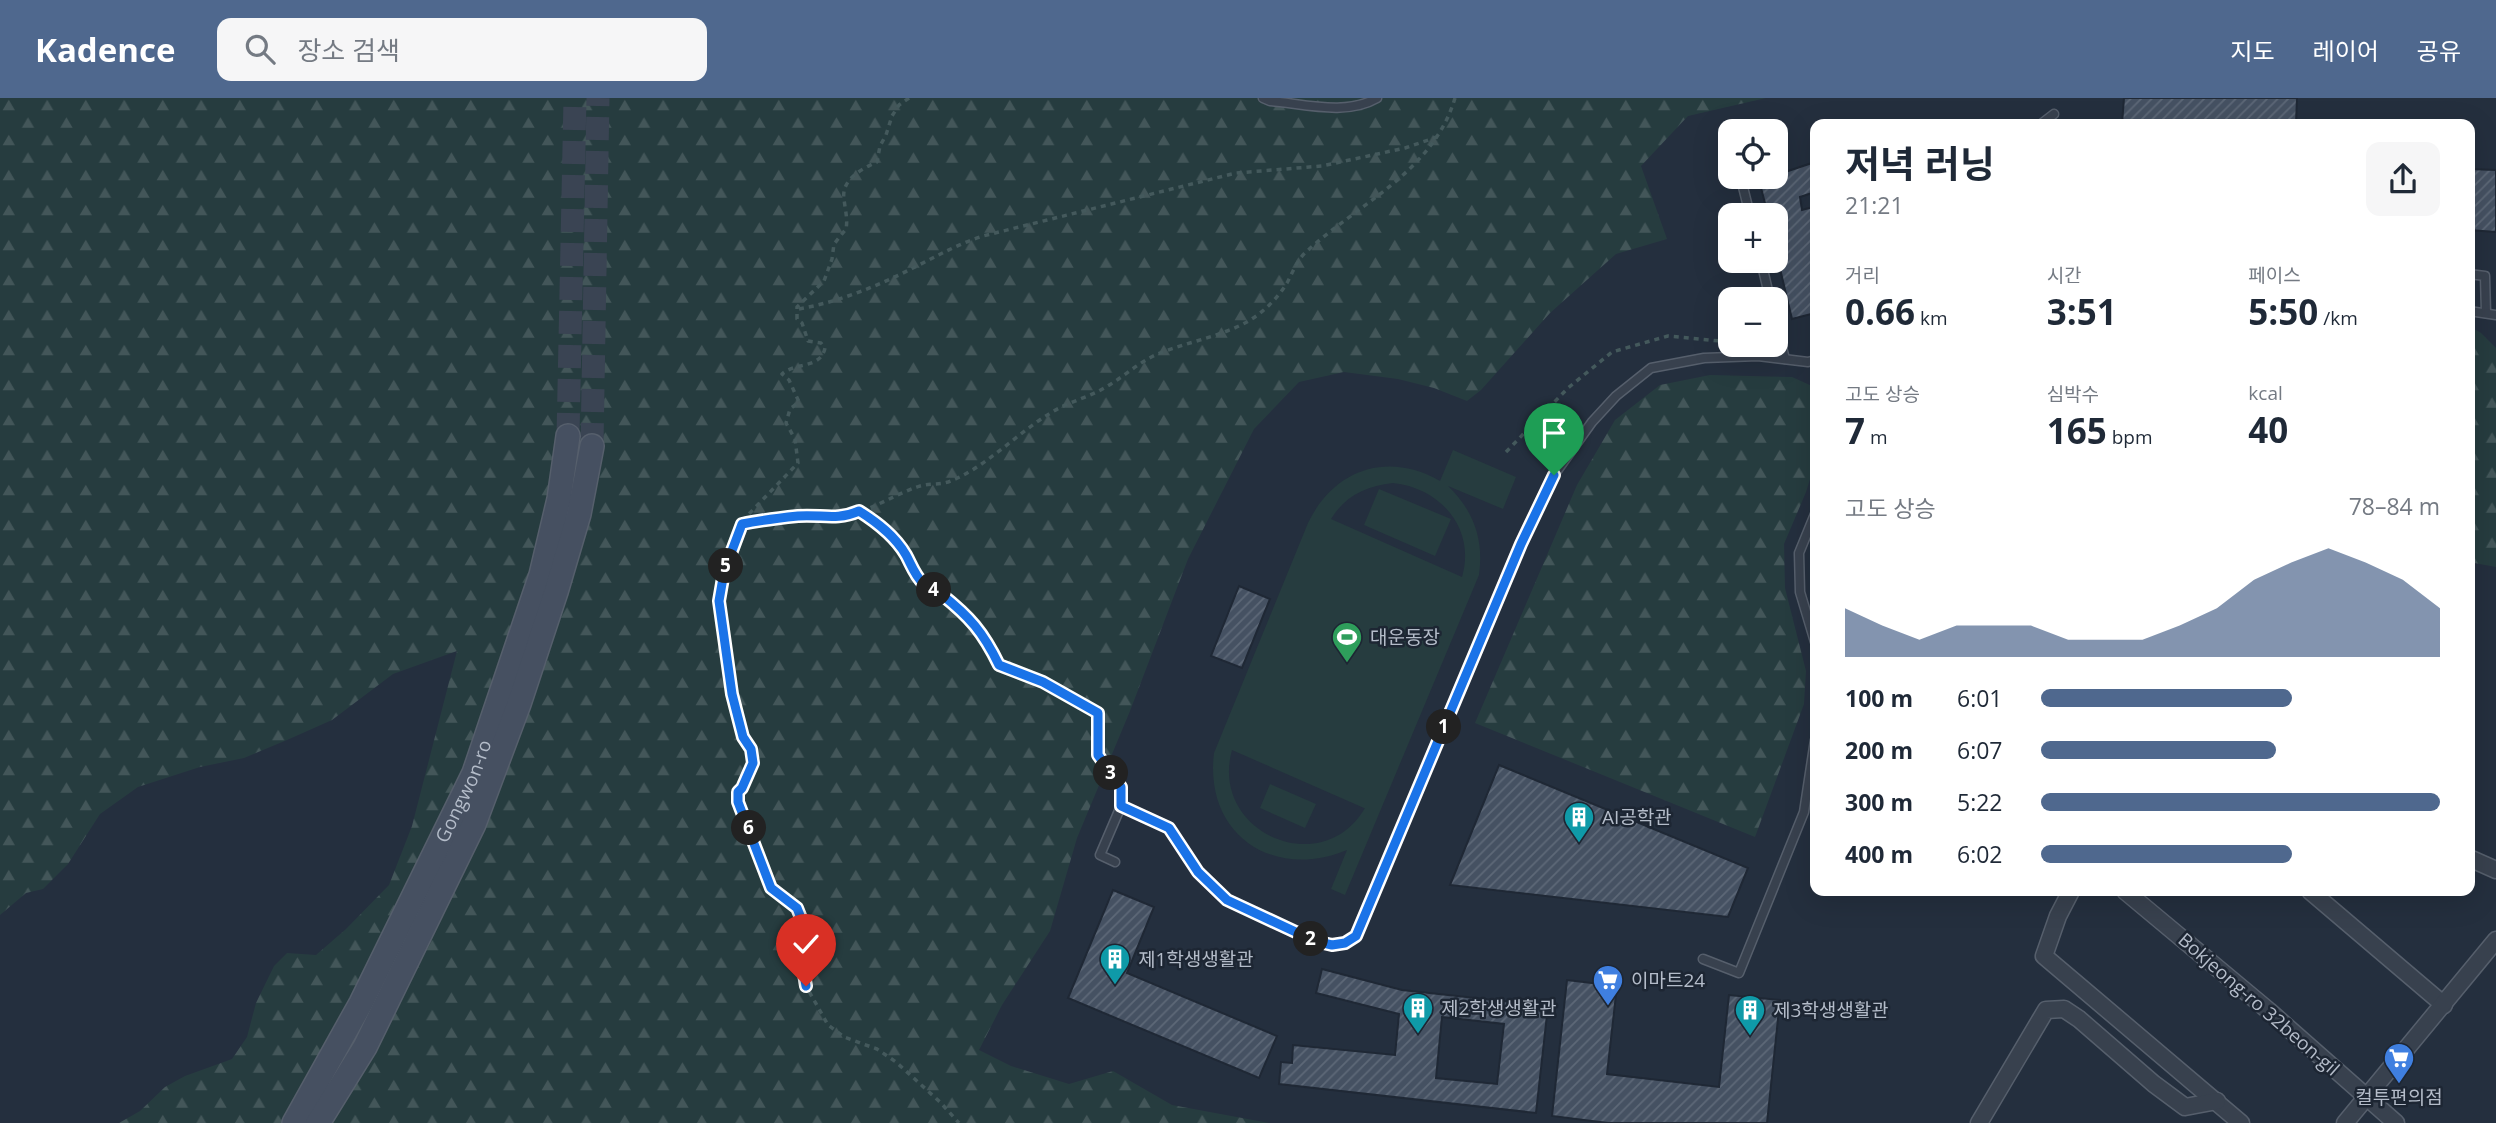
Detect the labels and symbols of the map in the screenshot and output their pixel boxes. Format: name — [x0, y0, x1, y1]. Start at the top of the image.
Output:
pin — [1524, 403, 1584, 475]
pin: 5 — [708, 548, 744, 584]
pin: 4 — [916, 573, 951, 608]
sports icon: 대운동장 — [1330, 620, 1364, 664]
place label: 대운동장 — [1370, 624, 1440, 650]
pin: 1 — [1426, 710, 1462, 744]
street label: Gongwon-ro — [429, 736, 497, 847]
pin: 3 — [1094, 756, 1128, 790]
building icon: AI공학관 — [1562, 800, 1596, 844]
place label: AI공학관 — [1602, 804, 1672, 830]
pin: 6 — [732, 810, 766, 846]
pin — [776, 914, 836, 986]
pin: 2 — [1294, 922, 1328, 956]
street label: Bokjeong-ro 32beon-gil — [2173, 927, 2345, 1081]
building icon: 제1학생생활관 — [1098, 942, 1132, 986]
place label: 제1학생생활관 — [1138, 946, 1254, 972]
supermarket icon: 이마트24 — [1591, 963, 1625, 1007]
place label: 이마트24 — [1631, 967, 1705, 993]
building icon: 제2학생생활관 — [1401, 991, 1435, 1035]
building icon: 제3학생생활관 — [1733, 993, 1767, 1037]
place label: 제2학생생활관 — [1441, 995, 1557, 1021]
place label: 제3학생생활관 — [1773, 997, 1889, 1023]
supermarket icon: 컬투편의점 — [2382, 1041, 2416, 1085]
place label: 컬투편의점 — [2355, 1084, 2443, 1110]

